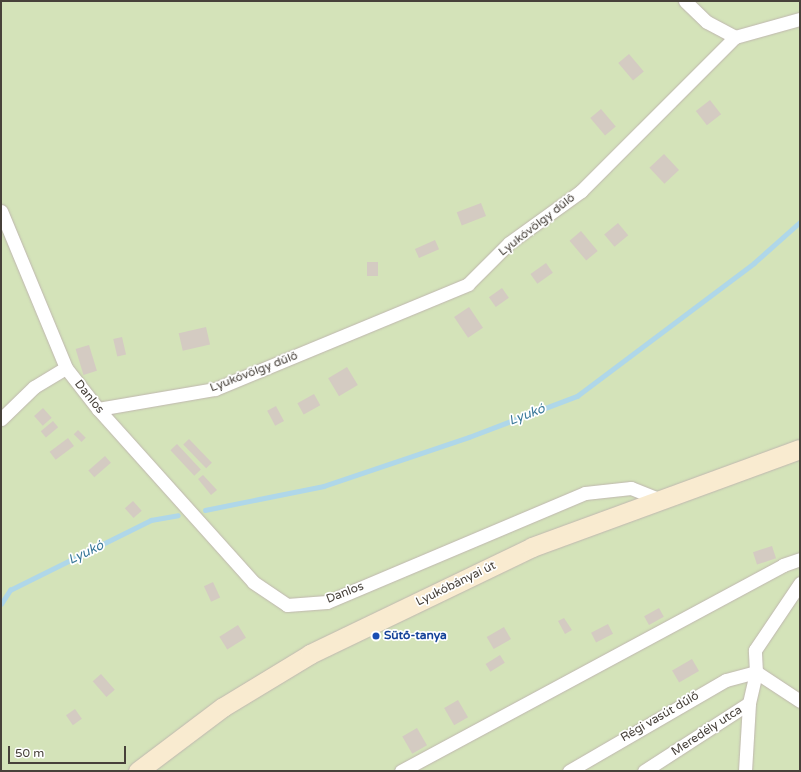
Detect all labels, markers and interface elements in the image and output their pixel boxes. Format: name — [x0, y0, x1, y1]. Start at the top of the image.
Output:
street label: Lyukóvölgy dűlő — [496, 191, 578, 259]
street label: Lyukóvölgy dűlő — [208, 349, 300, 395]
street label: Danlos — [71, 377, 107, 417]
water label: Lyukó — [507, 401, 547, 429]
water label: Lyukó — [66, 538, 106, 568]
street label: Lyukóbányai út — [414, 558, 498, 610]
street label: Danlos — [324, 579, 366, 607]
place label: Sütő-tanya — [384, 629, 447, 643]
marker: Sütő-tanya — [371, 631, 381, 641]
street label: Régi vasút dűlő — [618, 689, 702, 745]
street label: Meredély utca — [669, 703, 745, 759]
scale bar — [10, 738, 128, 764]
text: 50 m — [15, 746, 44, 760]

